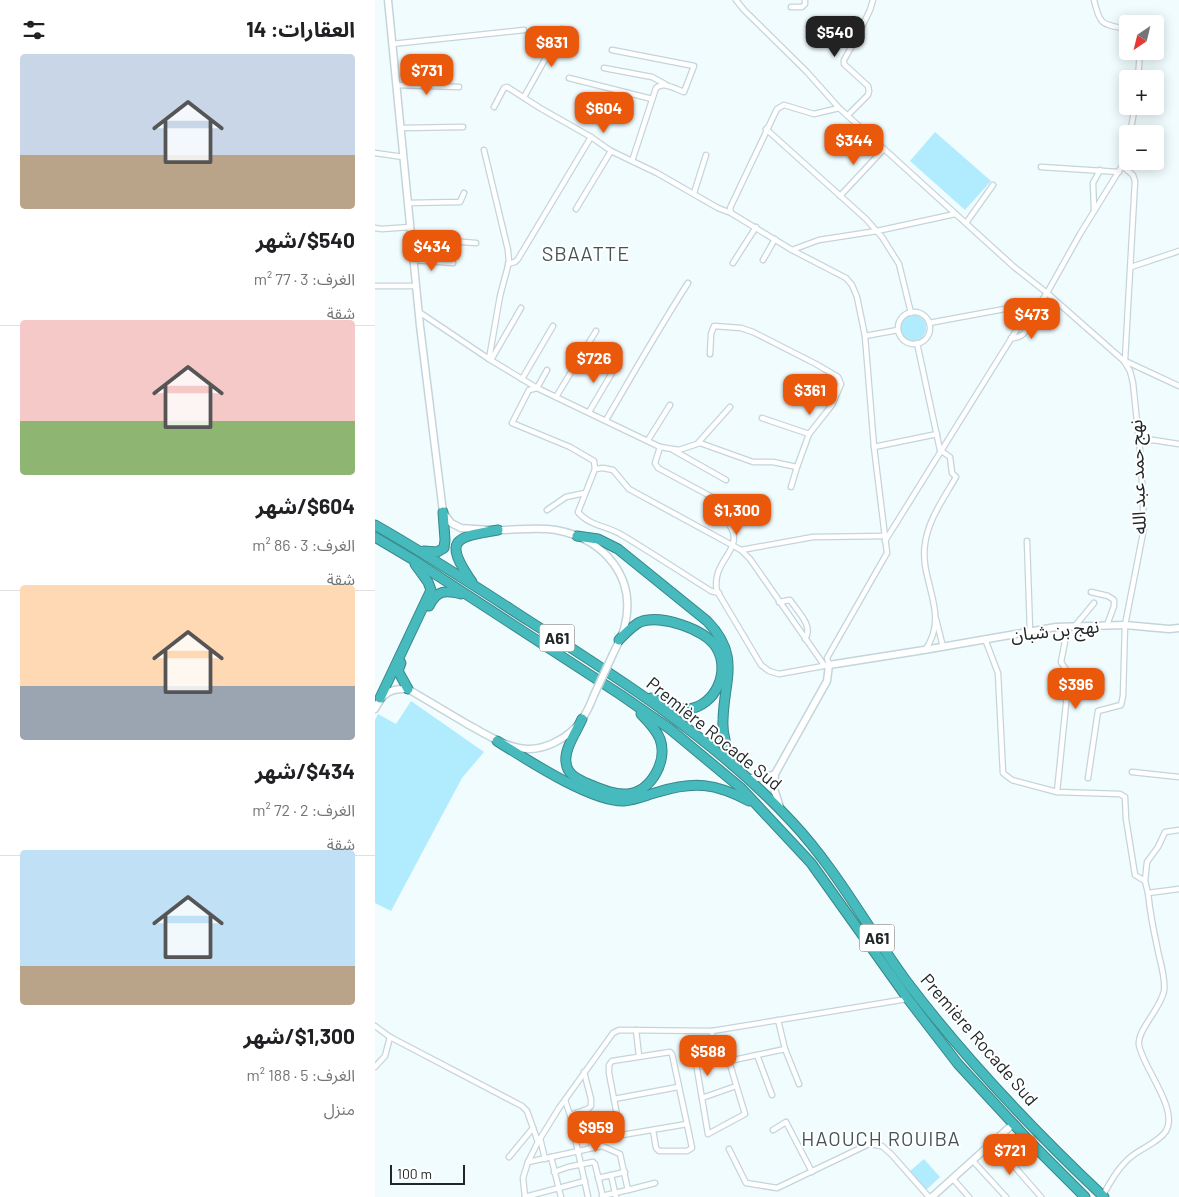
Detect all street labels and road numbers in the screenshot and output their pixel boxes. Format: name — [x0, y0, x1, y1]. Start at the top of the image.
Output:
street label: نهج حمد عبد الله — [1124, 419, 1153, 535]
street label: نهج بن شبان — [1010, 614, 1100, 649]
road number: A61 — [539, 624, 575, 651]
street label: Première Rocade Sud — [643, 672, 787, 795]
road number: A61 — [859, 924, 895, 951]
street label: Première Rocade Sud — [916, 969, 1043, 1110]

